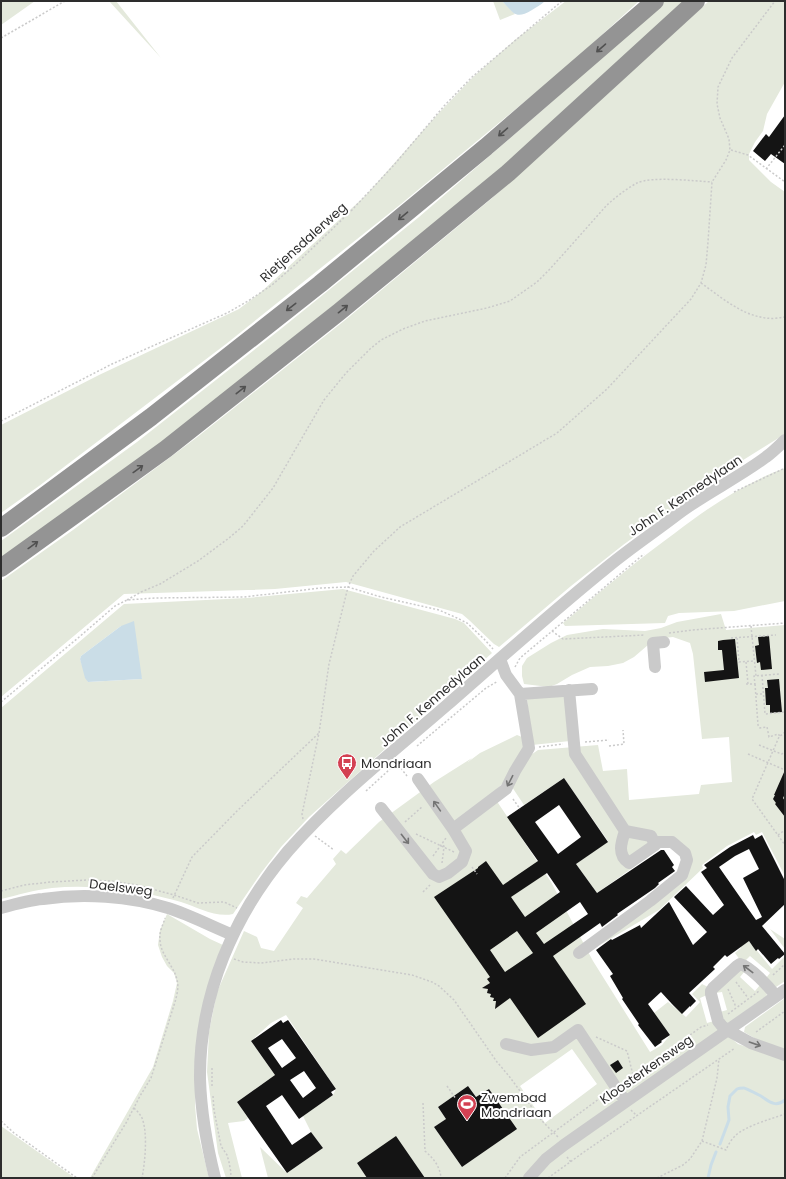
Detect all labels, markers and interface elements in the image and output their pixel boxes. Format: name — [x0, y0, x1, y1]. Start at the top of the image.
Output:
one-way arrow — [596, 43, 607, 52]
one-way arrow — [497, 128, 508, 137]
street label: Rietjensdalerweg — [256, 198, 351, 287]
one-way arrow — [398, 211, 408, 220]
one-way arrow — [286, 302, 297, 311]
one-way arrow — [337, 304, 348, 313]
one-way arrow — [235, 385, 246, 394]
street label: John F. Kennedylaan — [624, 450, 746, 541]
one-way arrow — [132, 465, 143, 473]
one-way arrow — [27, 541, 38, 549]
street label: John F. Kennedylaan — [376, 649, 489, 751]
bus stop icon: Mondriaan — [336, 752, 358, 780]
place label: Mondriaan — [361, 754, 432, 773]
one-way arrow — [505, 775, 513, 787]
one-way arrow — [433, 801, 441, 812]
one-way arrow — [401, 833, 409, 844]
street label: Daelsweg — [88, 874, 154, 901]
one-way arrow — [743, 965, 754, 973]
street label: Kloosterkensweg — [596, 1030, 697, 1109]
one-way arrow — [749, 1041, 761, 1049]
place label: Zwembad Mondriaan — [481, 1088, 552, 1122]
sports icon: Zwembad Mondriaan — [456, 1093, 478, 1121]

